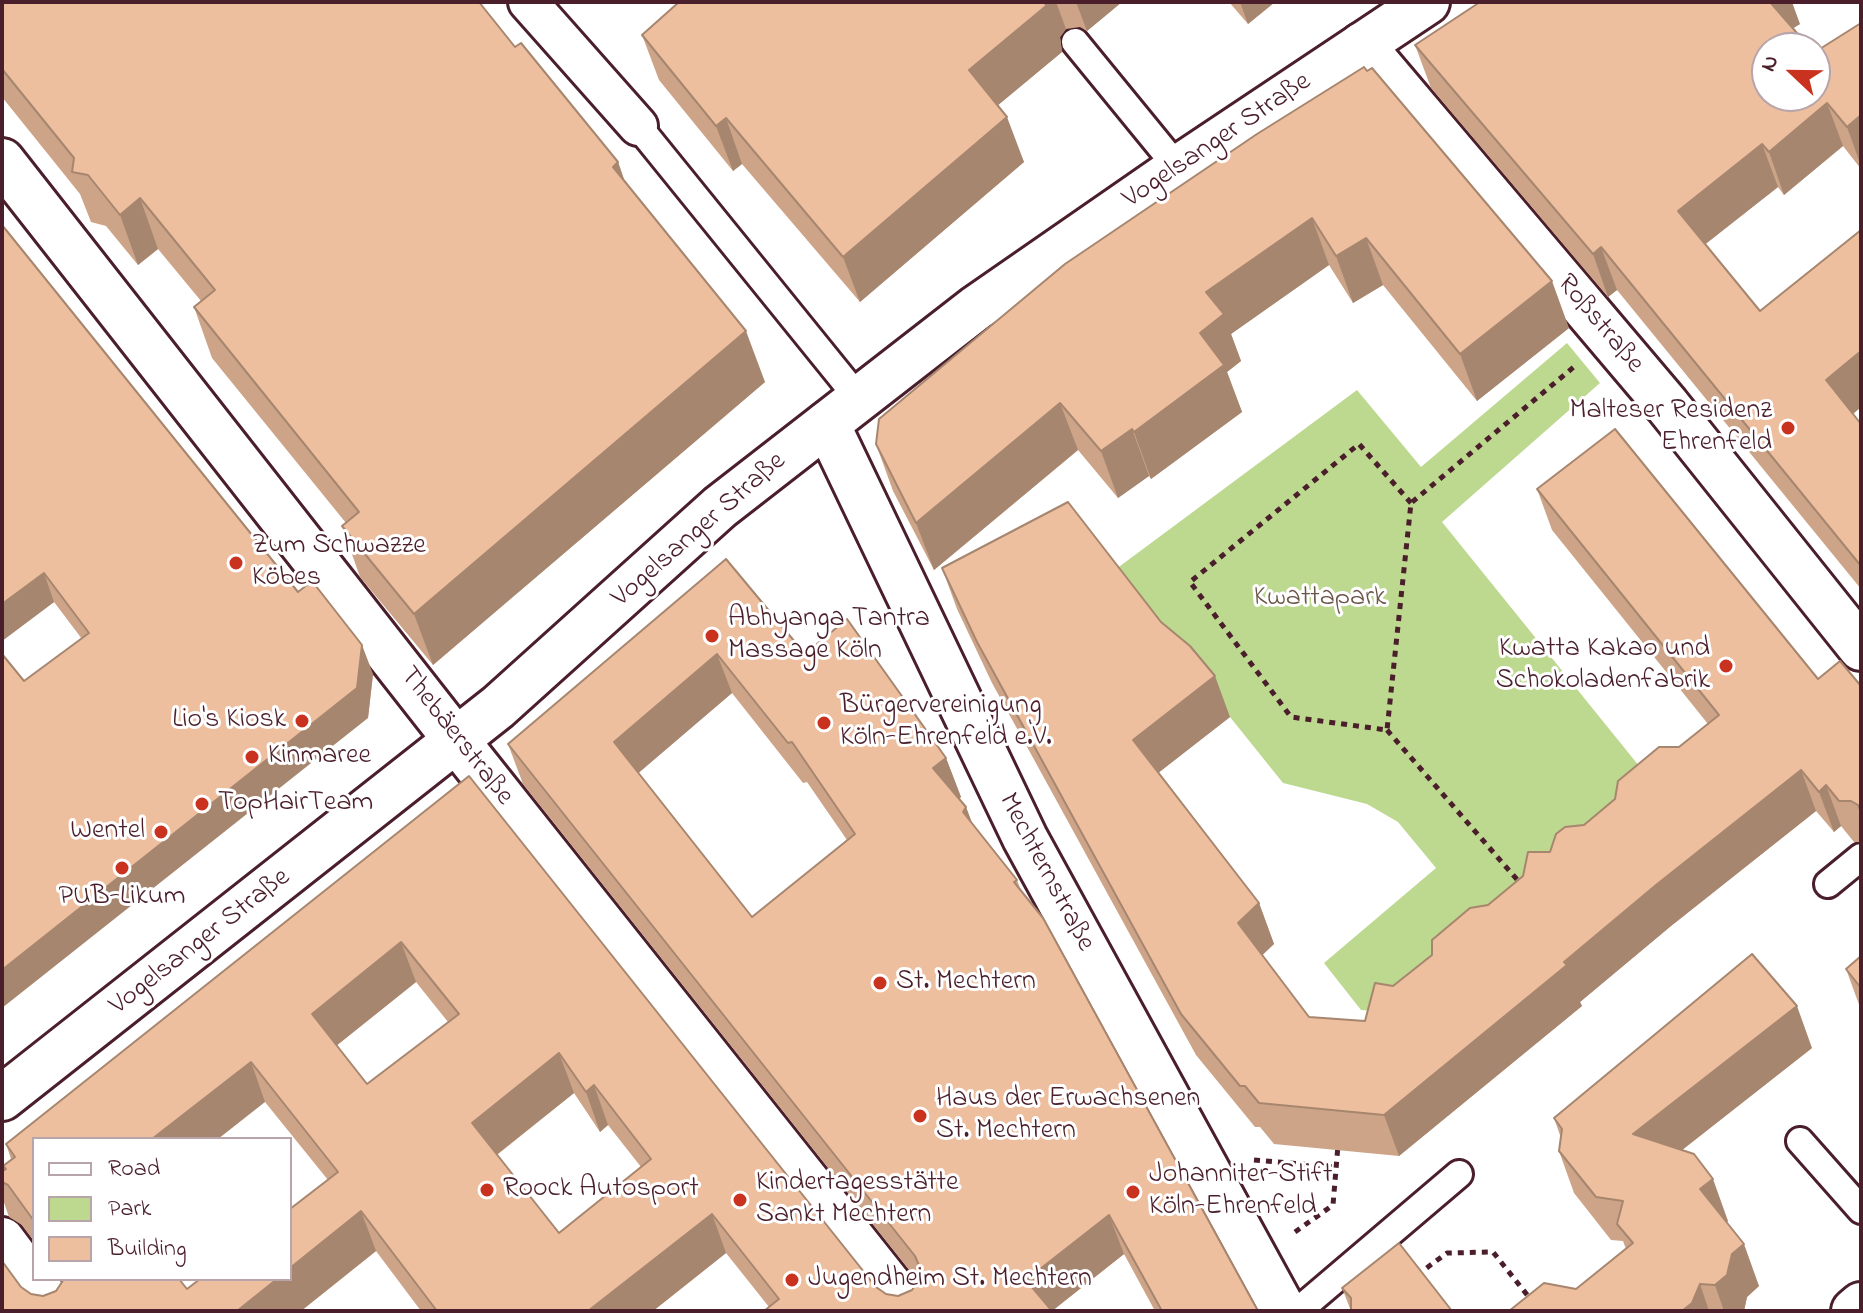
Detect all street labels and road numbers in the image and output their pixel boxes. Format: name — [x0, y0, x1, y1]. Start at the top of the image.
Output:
street label: Vogelsanger Straße — [1117, 67, 1319, 217]
street label: Roßstraße — [1548, 269, 1650, 381]
street label: Vogelsanger Straße — [606, 446, 794, 616]
street label: Thebäerstraße — [390, 661, 520, 813]
street label: Mechternstraße — [989, 788, 1101, 958]
street label: Vogelsanger Straße — [104, 862, 298, 1024]

